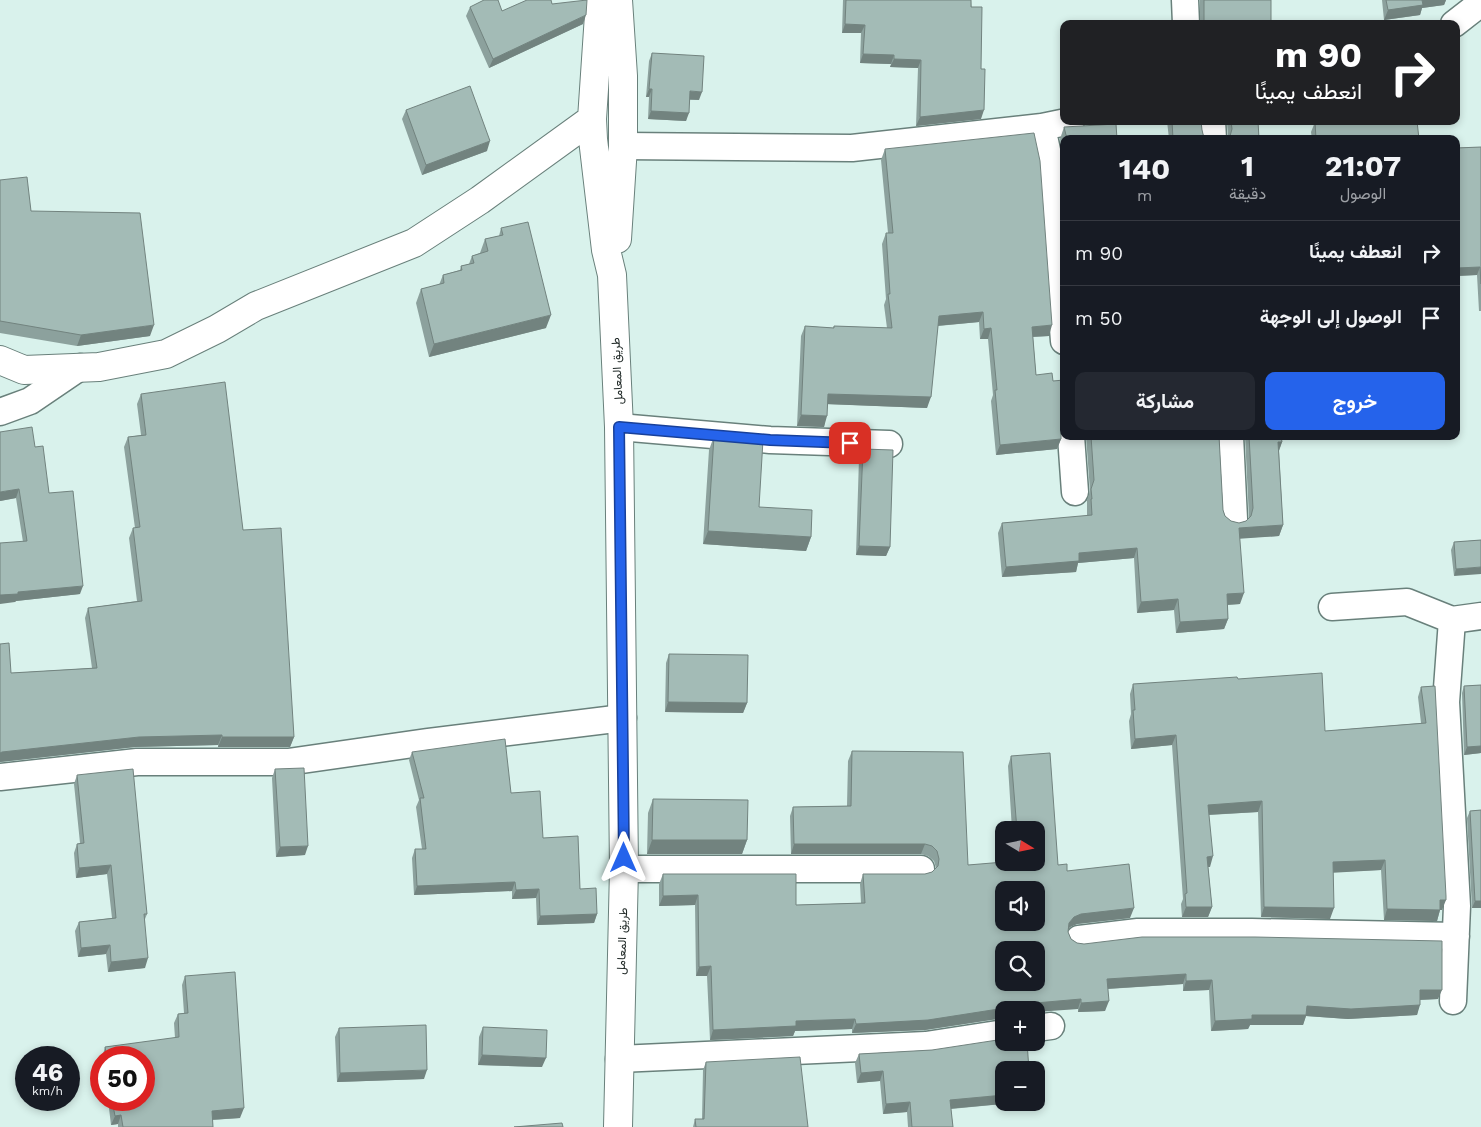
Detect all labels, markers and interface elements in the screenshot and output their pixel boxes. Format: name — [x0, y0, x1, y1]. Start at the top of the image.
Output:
text: 90 m — [1275, 34, 1362, 76]
icon: right — [1380, 40, 1445, 105]
text: انعطف يمينًا — [1255, 79, 1362, 104]
text: 1 — [1241, 148, 1254, 183]
text: 21:07 — [1325, 148, 1401, 183]
text: 140 — [1119, 151, 1170, 186]
text: دقيقة — [1229, 184, 1266, 203]
text: الوصول — [1340, 184, 1386, 203]
text: m — [1137, 186, 1152, 205]
icon: right — [1417, 239, 1445, 267]
text: انعطف يمينًا — [1309, 240, 1402, 263]
text: 90 m — [1075, 242, 1123, 265]
icon: arrive — [1417, 304, 1445, 332]
text: الوصول إلى الوجهة — [1260, 305, 1402, 328]
text: 50 m — [1075, 307, 1122, 330]
street label: طريق المعامل — [608, 337, 627, 405]
button: مشاركة — [1075, 372, 1255, 430]
button: خروج — [1265, 372, 1445, 430]
pin — [829, 422, 871, 464]
icon: arrive — [836, 429, 864, 457]
north arrow — [995, 821, 1045, 871]
map controls — [995, 821, 1045, 1111]
position arrow — [597, 831, 649, 883]
button: sound — [995, 881, 1045, 931]
street label: طريق المعامل — [614, 907, 631, 975]
button: search — [995, 941, 1045, 991]
button: + — [995, 1001, 1045, 1051]
speed limit sign: 50 — [90, 1046, 155, 1111]
text: 46 — [32, 1058, 63, 1087]
button: − — [995, 1061, 1045, 1111]
text: km/h — [32, 1084, 63, 1098]

